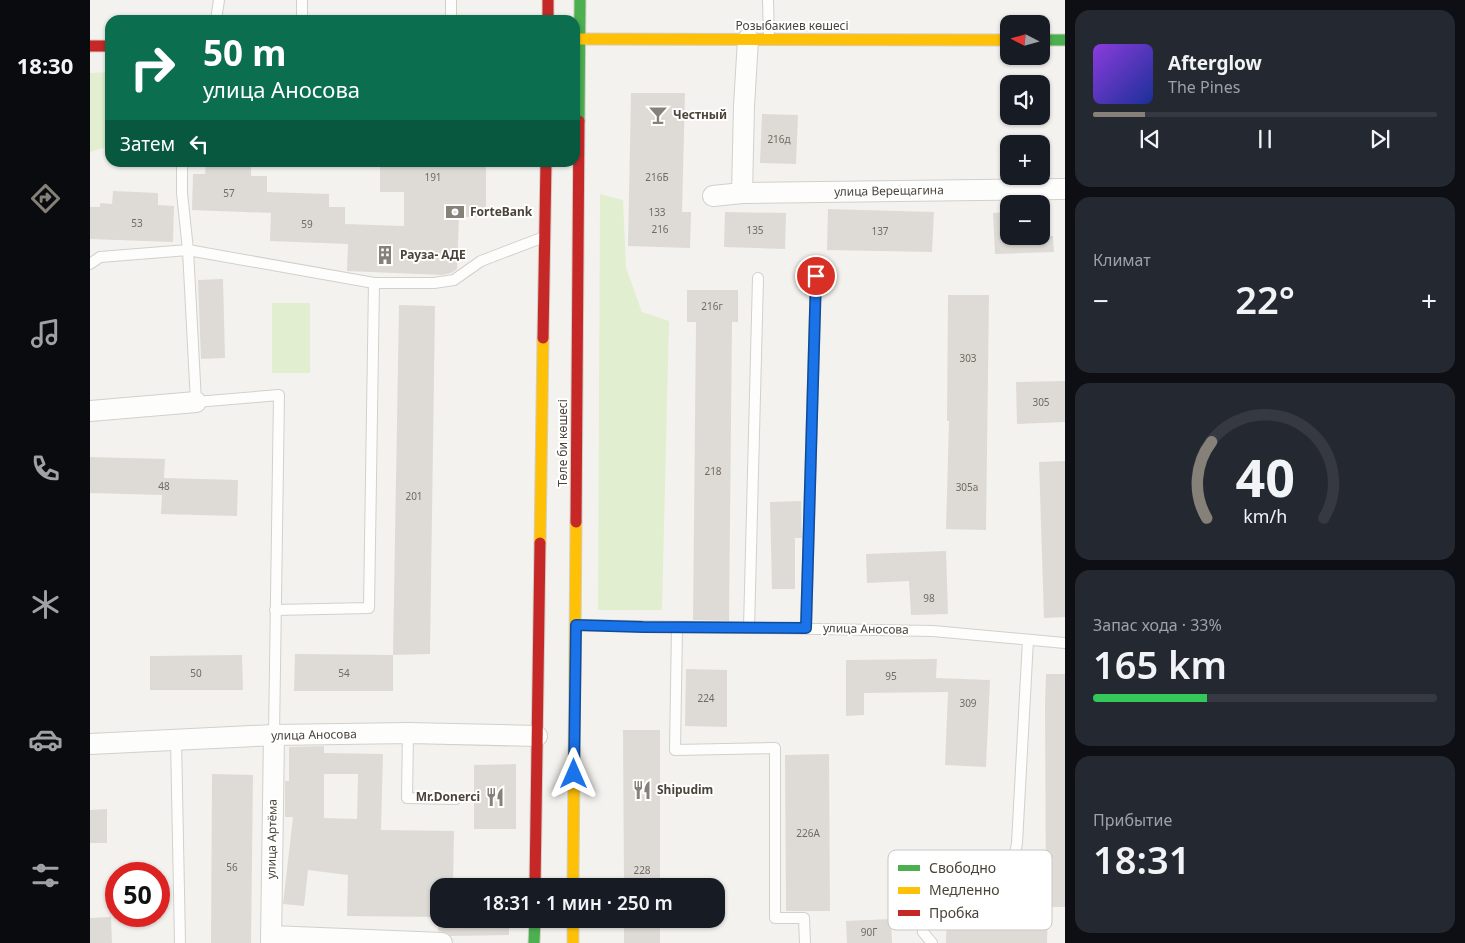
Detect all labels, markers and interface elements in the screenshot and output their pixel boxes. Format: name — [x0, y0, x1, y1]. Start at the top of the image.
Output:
north arrow — [1000, 15, 1050, 65]
map controls — [1000, 15, 1050, 245]
street label: Розыбакиев көшесі — [735, 17, 849, 34]
text: 50 m — [203, 29, 286, 76]
icon: right — [120, 35, 185, 100]
text: 18:30 — [17, 50, 73, 80]
text: Afterglow — [1168, 50, 1262, 76]
text: улица Аносова — [203, 74, 360, 104]
button: sound — [1000, 75, 1050, 125]
text: The Pines — [1168, 76, 1240, 98]
bar icon: Честный — [647, 104, 669, 126]
place label: Честный — [673, 106, 727, 123]
icon: previous — [1136, 125, 1164, 153]
icon: pause — [1251, 125, 1279, 153]
icon: next — [1366, 125, 1394, 153]
icon: left — [185, 130, 213, 158]
text: Затем — [120, 131, 175, 157]
house number: 216д — [767, 132, 791, 146]
button: + — [1000, 135, 1050, 185]
house number: 191 — [424, 170, 442, 184]
house number: 216Б — [645, 170, 669, 184]
icon: directions — [28, 181, 63, 216]
street label: улица Верещагина — [834, 181, 944, 200]
house number: 57 — [223, 186, 235, 200]
button: − — [1000, 195, 1050, 245]
bank icon: ForteBank — [444, 201, 466, 223]
place label: ForteBank — [470, 203, 533, 220]
house number: 133 — [648, 205, 666, 219]
house number: 53 — [131, 216, 143, 230]
house number: 59 — [301, 217, 313, 231]
house number: 216 — [651, 222, 669, 236]
house number: 135 — [746, 223, 764, 237]
house number: 137 — [871, 224, 889, 238]
building icon: Рауза- АДЕ — [374, 244, 396, 266]
place label: Рауза- АДЕ — [400, 246, 466, 263]
text: Климат — [1093, 249, 1151, 271]
pin — [795, 255, 837, 297]
icon: arrive — [802, 262, 830, 290]
text: 22° — [1235, 273, 1295, 325]
text: − — [1093, 281, 1109, 319]
text: + — [1421, 281, 1437, 319]
house number: 216г — [701, 299, 723, 313]
icon: music — [28, 316, 63, 351]
house number: 303 — [959, 351, 977, 365]
house number: 305 — [1032, 395, 1050, 409]
street label: Төле би көшесі — [554, 399, 571, 487]
text: 40 — [1235, 441, 1295, 512]
icon: phone — [28, 451, 63, 486]
house number: 218 — [704, 464, 722, 478]
house number: 48 — [158, 479, 170, 493]
house number: 305а — [956, 480, 978, 494]
house number: 201 — [405, 489, 423, 503]
text: km/h — [1243, 504, 1287, 528]
icon: climate — [28, 587, 63, 622]
house number: 98 — [923, 591, 935, 605]
text: Запас хода · 33% — [1093, 614, 1222, 636]
street label: улица Аносова — [823, 619, 909, 638]
text: 165 km — [1093, 638, 1227, 690]
house number: 50 — [190, 666, 202, 680]
house number: 54 — [338, 666, 350, 680]
house number: 95 — [885, 669, 897, 683]
house number: 224 — [697, 691, 715, 705]
house number: 309 — [959, 696, 977, 710]
icon: car — [28, 722, 63, 757]
street label: улица Аносова — [271, 725, 357, 744]
position arrow — [547, 747, 599, 799]
restaurant icon: Shipudim — [631, 779, 653, 801]
place label: Shipudim — [657, 781, 713, 798]
restaurant icon: Mr.Donerci — [484, 786, 506, 808]
place label: Mr.Donerci — [416, 788, 480, 805]
street label: улица Артёма — [262, 799, 281, 879]
text: Прибытие — [1093, 809, 1172, 831]
house number: 226А — [796, 826, 820, 840]
text: 18:31 — [1093, 833, 1190, 885]
legend — [888, 850, 1052, 930]
icon: filters — [28, 858, 63, 893]
text: Свободно — [929, 858, 996, 877]
house number: 56 — [226, 860, 238, 874]
speed limit sign: 50 — [105, 862, 170, 927]
house number: 228 — [633, 863, 651, 877]
text: Медленно — [929, 880, 1000, 899]
text: 18:31 · 1 мин · 250 m — [482, 890, 673, 916]
text: Пробка — [929, 903, 979, 922]
house number: 90Г — [861, 925, 877, 939]

